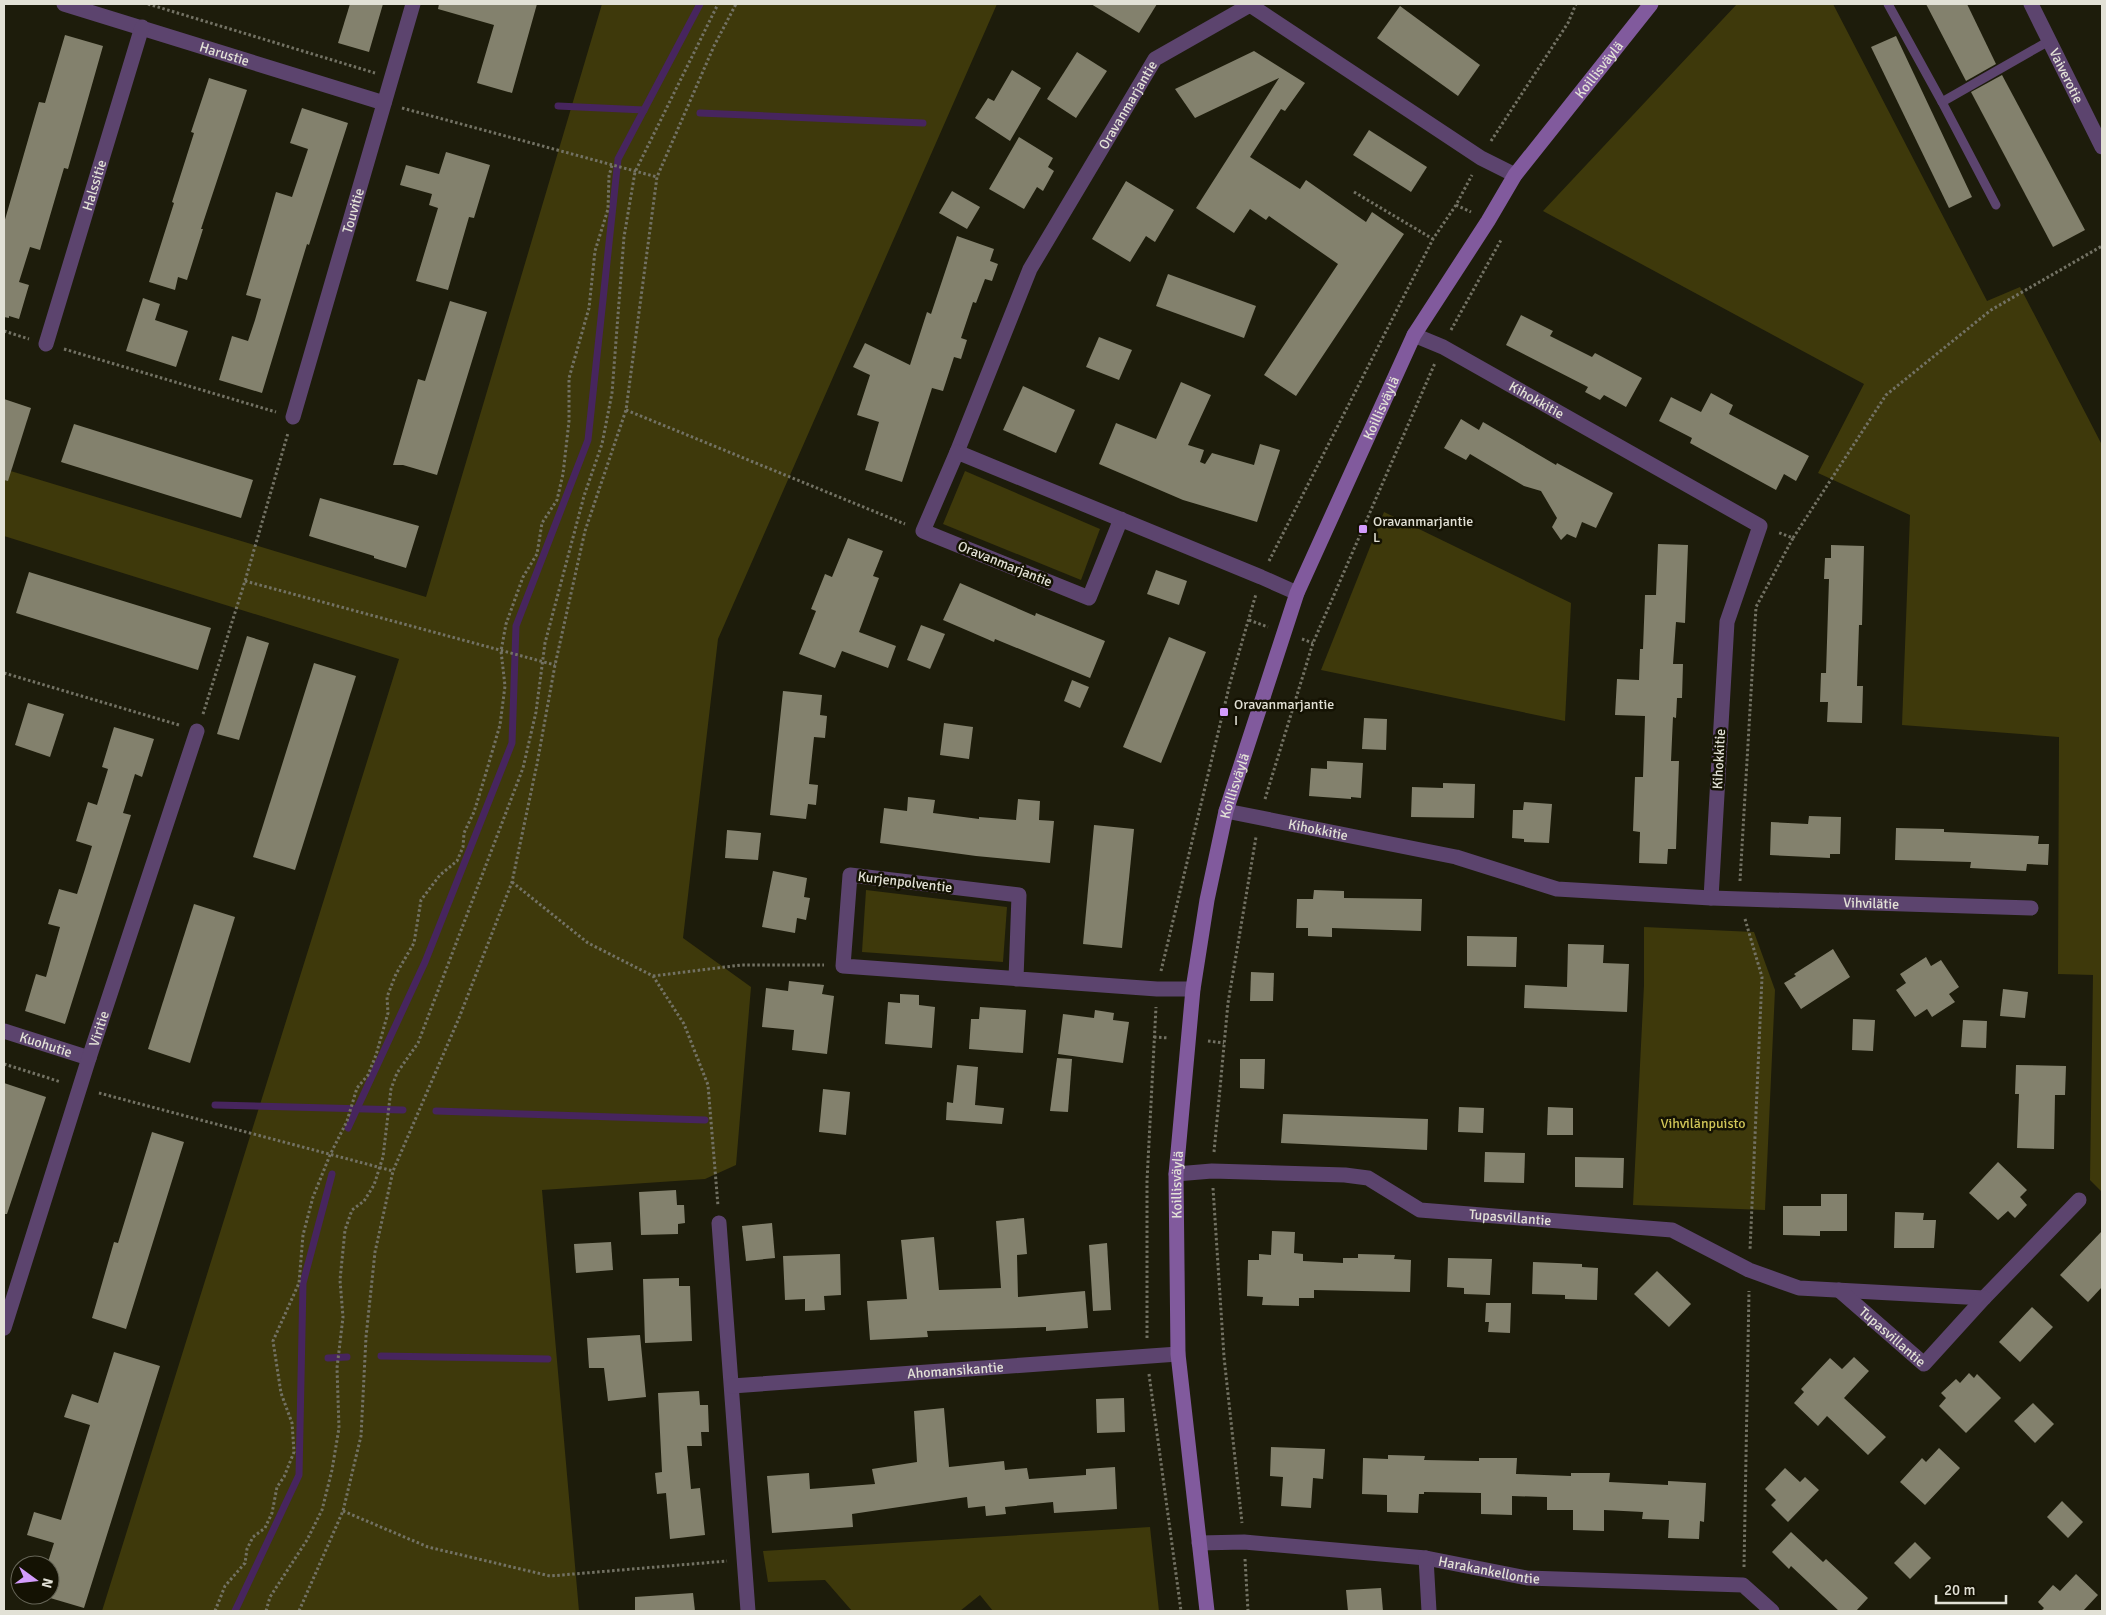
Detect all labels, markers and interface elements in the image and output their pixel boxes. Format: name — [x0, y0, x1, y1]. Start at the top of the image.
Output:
street label: Harustie — [197, 38, 252, 69]
street label: Koillisväylä — [1571, 38, 1627, 102]
street label: Vaiverotie — [2046, 45, 2087, 106]
street label: Oravanmarjantie — [1095, 57, 1161, 152]
street label: Halssitie — [78, 158, 110, 213]
street label: Touvitie — [338, 186, 368, 235]
street label: Koillisväylä — [1359, 373, 1403, 443]
street label: Kihokkitie — [1506, 378, 1567, 422]
place label: Oravanmarjantie L — [1373, 513, 1473, 546]
marker: Oravanmarjantie L — [1357, 523, 1369, 535]
street label: Oravanmarjantie — [955, 537, 1055, 591]
place label: Oravanmarjantie I — [1234, 696, 1334, 729]
marker: Oravanmarjantie I — [1218, 706, 1230, 718]
street label: Kihokkitie — [1709, 728, 1729, 790]
street label: Koillisväylä — [1216, 751, 1253, 820]
street label: Kihokkitie — [1287, 815, 1350, 844]
street label: Kurjenpolventie — [857, 868, 953, 896]
street label: Vihvilätie — [1843, 894, 1900, 912]
street label: Viritie — [85, 1008, 113, 1049]
street label: Kuohutie — [18, 1028, 74, 1061]
park label: Vihvilänpuisto — [1660, 1115, 1746, 1132]
street label: Koillisväylä — [1167, 1150, 1187, 1219]
street label: Tupasvillantie — [1468, 1205, 1552, 1229]
street label: Tupasvillantie — [1856, 1303, 1929, 1370]
street label: Ahomansikantie — [906, 1358, 1004, 1382]
street label: Harakankellontie — [1437, 1552, 1540, 1587]
north arrow — [10, 1555, 60, 1605]
scale bar — [1936, 1572, 2006, 1604]
text: N — [38, 1576, 57, 1590]
text: 20 m — [1944, 1581, 1975, 1599]

